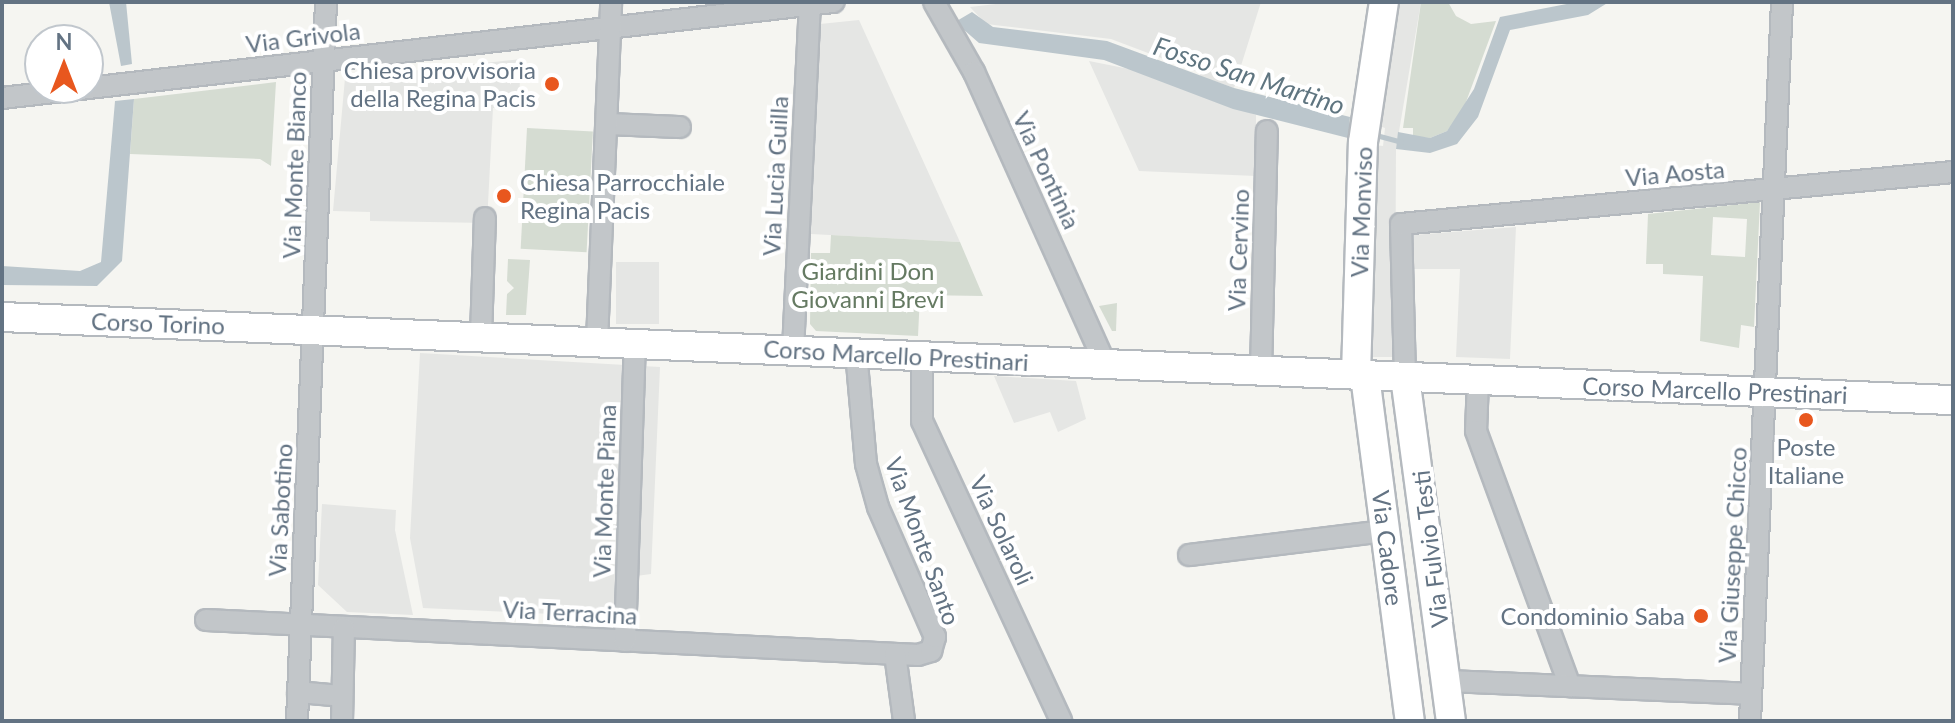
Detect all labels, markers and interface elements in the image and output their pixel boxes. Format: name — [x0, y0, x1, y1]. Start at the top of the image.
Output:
street label: Via Grivola — [244, 16, 362, 58]
north arrow — [24, 24, 104, 104]
text: N — [56, 28, 72, 55]
water label: Fosso San Martino — [1149, 30, 1349, 122]
place label: Chiesa provvisoria della Regina Pacis — [344, 56, 536, 112]
street label: Via Monte Bianco — [276, 71, 312, 259]
marker: Chiesa provvisoria della Regina Pacis — [543, 75, 561, 93]
street label: Via Lucia Guilla — [756, 95, 794, 257]
street label: Via Pontinia — [1007, 107, 1087, 233]
street label: Via Monviso — [1344, 146, 1378, 278]
street label: Via Aosta — [1624, 154, 1726, 192]
place label: Chiesa Parrocchiale Regina Pacis — [520, 168, 725, 224]
marker: Chiesa Parrocchiale Regina Pacis — [495, 187, 513, 205]
street label: Via Cervino — [1221, 188, 1255, 312]
park label: Giardini Don Giovanni Brevi — [791, 257, 945, 313]
street label: Corso Torino — [90, 306, 226, 340]
street label: Corso Marcello Prestinari — [763, 334, 1029, 376]
street label: Corso Marcello Prestinari — [1582, 371, 1848, 409]
street label: Via Monte Piana — [587, 404, 621, 578]
marker: Poste Italiane — [1797, 411, 1815, 429]
place label: Poste Italiane — [1768, 433, 1844, 489]
street label: Via Sabotino — [262, 443, 298, 577]
street label: Via Giuseppe Chicco — [1712, 446, 1752, 664]
street label: Via Monte Santo — [879, 453, 967, 629]
street label: Via Fulvio Testi — [1406, 468, 1454, 630]
street label: Via Solaroli — [964, 471, 1040, 589]
street label: Via Cadore — [1367, 489, 1409, 607]
street label: Via Terracina — [501, 594, 639, 630]
place label: Condominio Saba — [1501, 602, 1685, 630]
marker: Condominio Saba — [1692, 607, 1710, 625]

